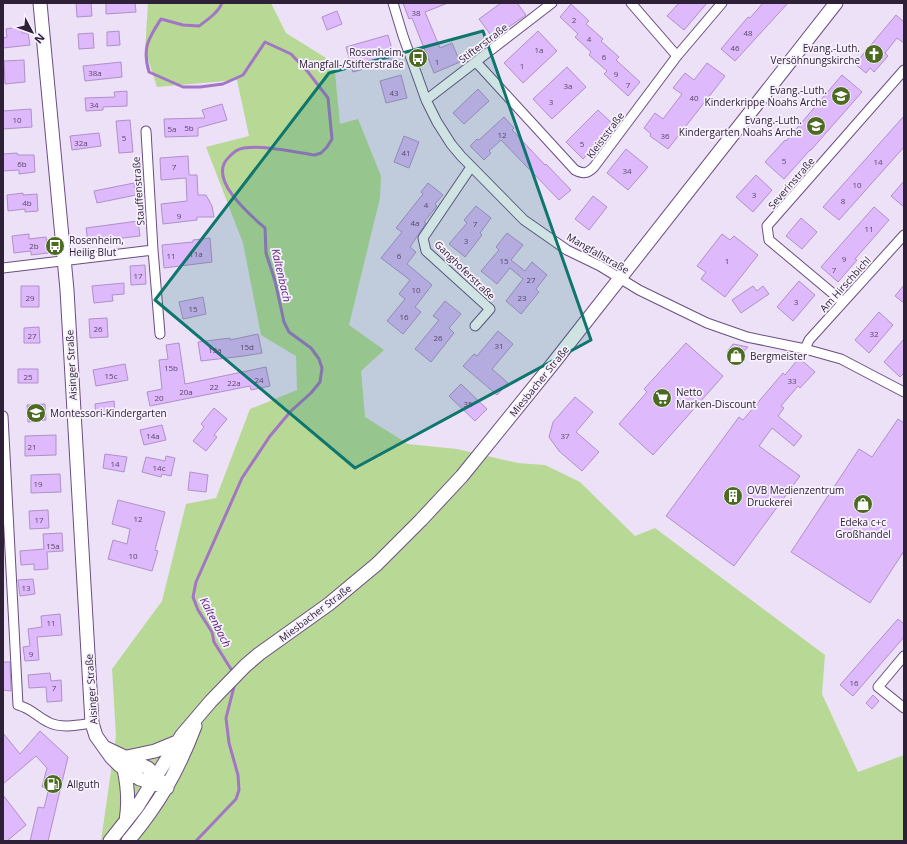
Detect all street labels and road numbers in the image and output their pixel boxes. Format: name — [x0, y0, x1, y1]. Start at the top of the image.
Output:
street label: Stifterstraße — [456, 20, 511, 66]
street label: Kleiststraße — [583, 109, 627, 161]
street label: Severinstraße — [765, 154, 818, 212]
street label: Stauffenstraße — [129, 156, 147, 226]
street label: Mangfallstraße — [564, 229, 632, 277]
street label: Ganghoferstraße — [432, 237, 499, 303]
street label: Am Hirschbichl — [816, 253, 874, 315]
street label: Aisinger Straße — [62, 329, 80, 401]
street label: Miesbacher Straße — [506, 342, 572, 419]
street label: Miesbacher Straße — [276, 581, 354, 645]
street label: Aisinger Straße — [82, 653, 100, 725]

